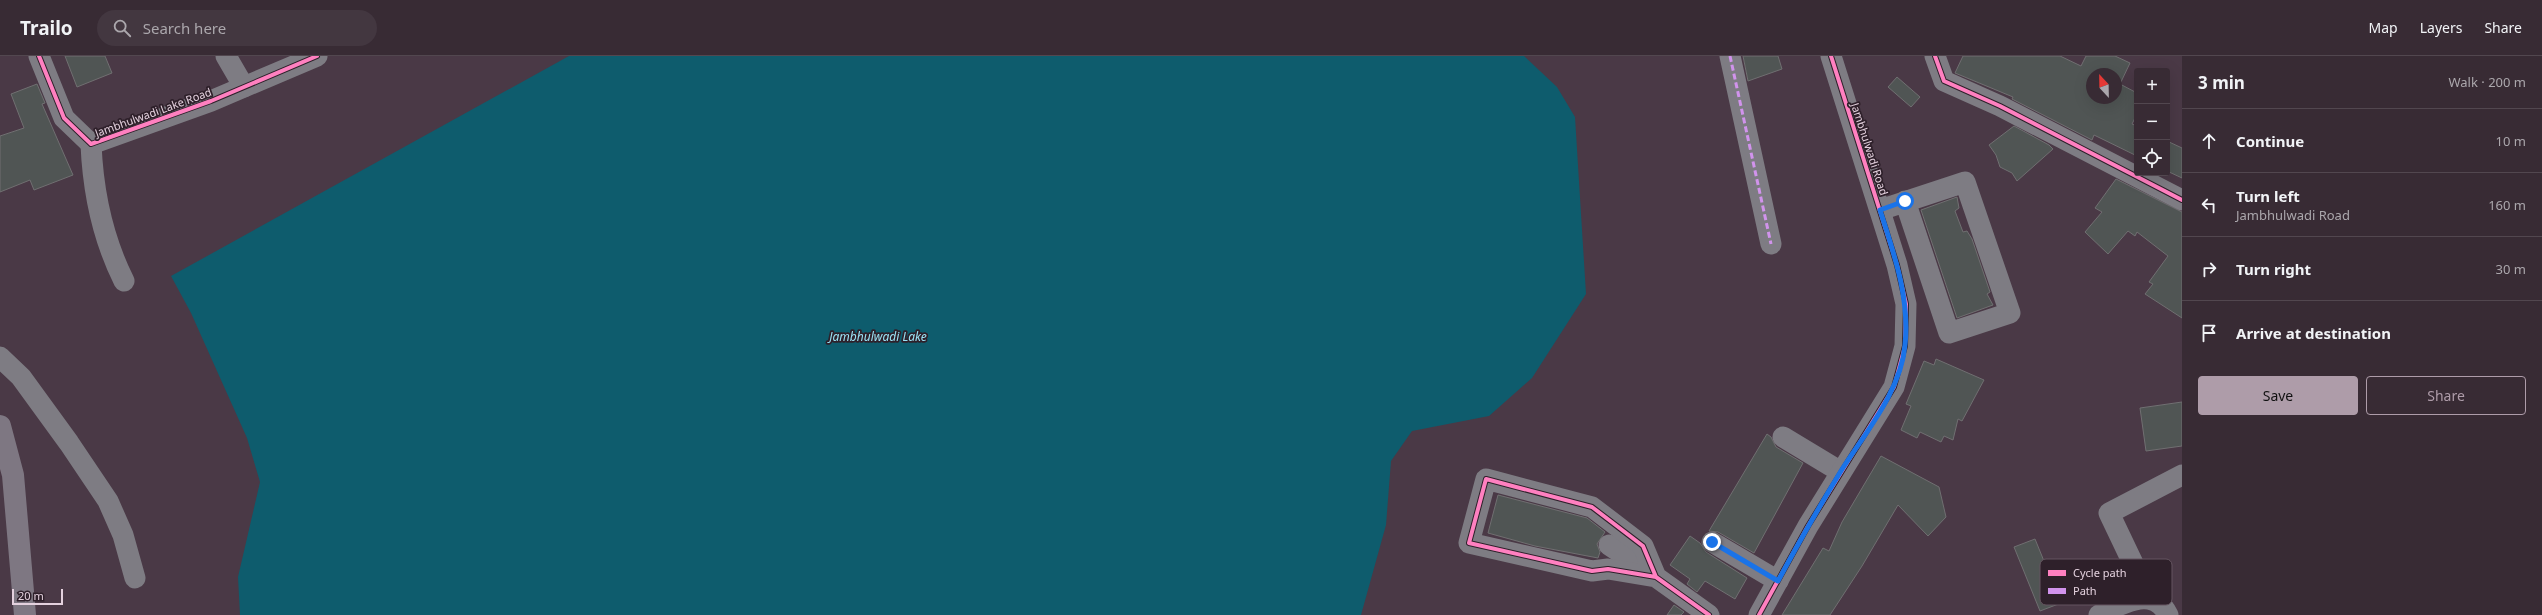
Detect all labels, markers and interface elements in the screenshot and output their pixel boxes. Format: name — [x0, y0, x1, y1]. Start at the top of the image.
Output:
search box — [97, 10, 377, 46]
text: Trailo — [20, 15, 73, 41]
icon: search — [111, 17, 133, 39]
text: Search here — [143, 18, 226, 38]
text: Map — [2369, 18, 2398, 37]
text: Layers — [2420, 18, 2462, 37]
text: Share — [2484, 18, 2522, 37]
north arrow — [2086, 68, 2122, 104]
map controls — [2134, 68, 2170, 176]
button: + — [2134, 68, 2170, 104]
text: 3 min — [2198, 71, 2245, 94]
text: Walk · 200 m — [2448, 73, 2526, 91]
street label: Jambhulwadi Lake Road — [92, 84, 213, 140]
street label: Jambhulwadi Road — [1848, 100, 1892, 197]
button: − — [2134, 104, 2170, 140]
icon: ahead — [2198, 130, 2220, 152]
text: Continue — [2236, 131, 2304, 151]
text: 10 m — [2496, 132, 2526, 150]
button: locate — [2134, 140, 2170, 176]
text: Turn left — [2236, 186, 2300, 206]
route start — [1896, 192, 1914, 210]
icon: left — [2198, 194, 2220, 216]
text: 160 m — [2488, 196, 2526, 214]
text: Jambhulwadi Road — [2236, 206, 2350, 224]
icon: right — [2198, 258, 2220, 280]
text: Turn right — [2236, 259, 2311, 279]
text: 30 m — [2496, 260, 2526, 278]
icon: arrive — [2198, 322, 2220, 344]
text: Arrive at destination — [2236, 323, 2391, 343]
water label: Jambhulwadi Lake — [827, 328, 927, 345]
button: Save — [2198, 376, 2358, 415]
button: Share — [2366, 376, 2526, 415]
route end — [1703, 533, 1721, 551]
legend — [2040, 559, 2172, 605]
text: Cycle path — [2073, 565, 2126, 580]
text: Path — [2073, 583, 2097, 598]
scale bar — [12, 587, 63, 606]
text: 20 m — [18, 588, 44, 603]

